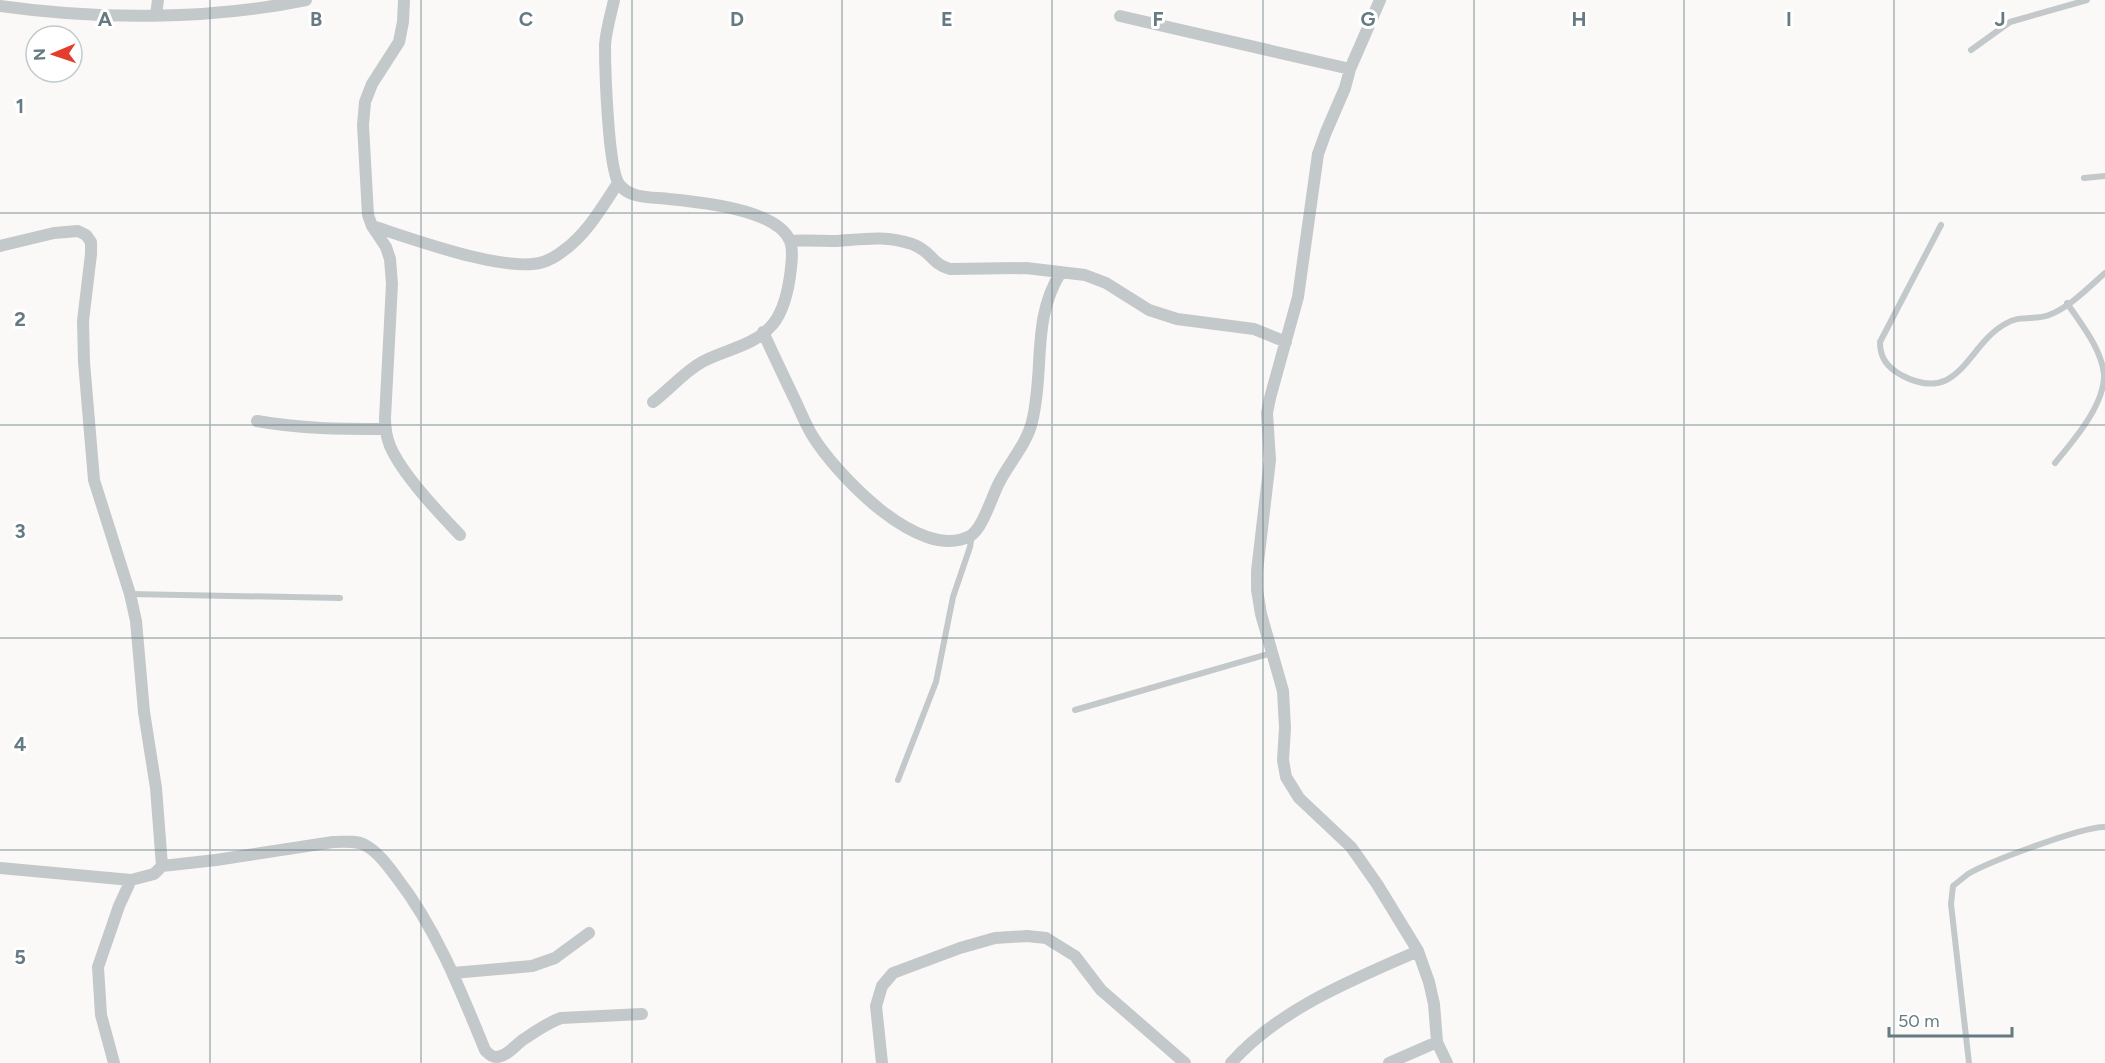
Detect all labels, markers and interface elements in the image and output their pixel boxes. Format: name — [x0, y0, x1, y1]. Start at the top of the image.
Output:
text: A — [98, 7, 113, 31]
text: B — [310, 7, 322, 31]
text: C — [519, 7, 533, 31]
text: D — [730, 7, 744, 31]
text: E — [941, 7, 953, 31]
text: F — [1152, 7, 1164, 31]
text: G — [1361, 7, 1376, 31]
text: H — [1572, 7, 1587, 31]
text: I — [1786, 7, 1792, 31]
text: J — [1994, 7, 2006, 31]
north arrow — [24, 24, 84, 84]
text: N — [30, 48, 49, 61]
text: 1 — [16, 94, 24, 118]
text: 2 — [14, 307, 26, 331]
text: 3 — [14, 519, 26, 543]
text: 4 — [14, 732, 27, 756]
text: 5 — [14, 945, 26, 969]
scale bar — [1889, 1000, 2012, 1038]
text: 50 m — [1898, 1010, 1940, 1032]

